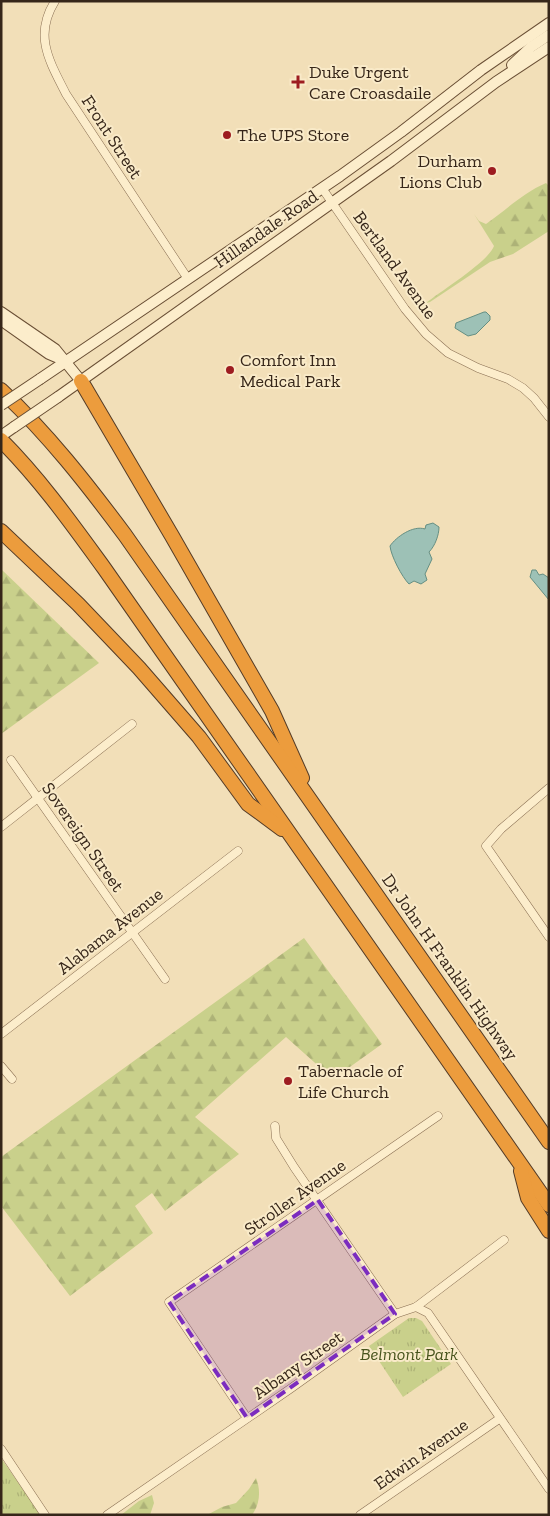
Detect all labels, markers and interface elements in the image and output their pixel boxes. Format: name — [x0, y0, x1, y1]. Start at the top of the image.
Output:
place label: Duke Urgent Care Croasdaile — [309, 61, 431, 104]
marker: Duke Urgent Care Croasdaile — [291, 75, 305, 89]
street label: Front Street — [77, 91, 147, 183]
place label: The UPS Store — [237, 124, 349, 146]
marker: The UPS Store — [221, 129, 233, 141]
place label: Durham Lions Club — [400, 150, 482, 193]
marker: Durham Lions Club — [486, 165, 498, 177]
street label: Hillandale Road — [210, 185, 322, 273]
street label: Bertland Avenue — [349, 207, 441, 323]
place label: Comfort Inn Medical Park — [240, 349, 341, 392]
marker: Comfort Inn Medical Park — [224, 364, 236, 376]
street label: Sovereign Street — [37, 778, 129, 896]
street label: Dr John H Franklin Highway — [377, 870, 523, 1065]
street label: Alabama Avenue — [53, 883, 167, 979]
place label: Tabernacle of Life Church — [298, 1060, 404, 1103]
marker: Tabernacle of Life Church — [282, 1075, 294, 1087]
street label: Stroller Avenue — [240, 1154, 350, 1240]
street label: Albany Street — [249, 1326, 348, 1404]
park label: Belmont Park — [360, 1343, 458, 1365]
street label: Edwin Avenue — [370, 1413, 472, 1495]

